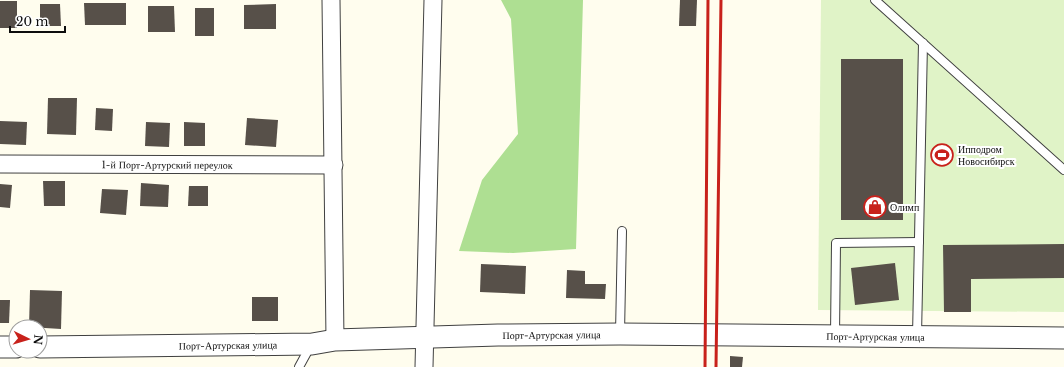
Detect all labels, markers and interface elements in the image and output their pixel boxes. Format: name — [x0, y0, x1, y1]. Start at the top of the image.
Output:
scale bar — [10, 8, 65, 34]
text: 20 m — [16, 14, 48, 29]
sports icon: Ипподром Новосибирск — [929, 142, 955, 168]
place label: Ипподром Новосибирск — [958, 143, 1015, 168]
street label: 1-й Порт-Артурский переулок — [101, 158, 233, 171]
shop icon: Олимп — [862, 194, 888, 220]
place label: Олимп — [890, 201, 920, 214]
north arrow — [8, 319, 48, 359]
street label: Порт-Артурская улица — [502, 328, 601, 341]
street label: Порт-Артурская улица — [826, 329, 925, 343]
text: N — [30, 334, 45, 346]
street label: Порт-Артурская улица — [179, 338, 278, 352]

